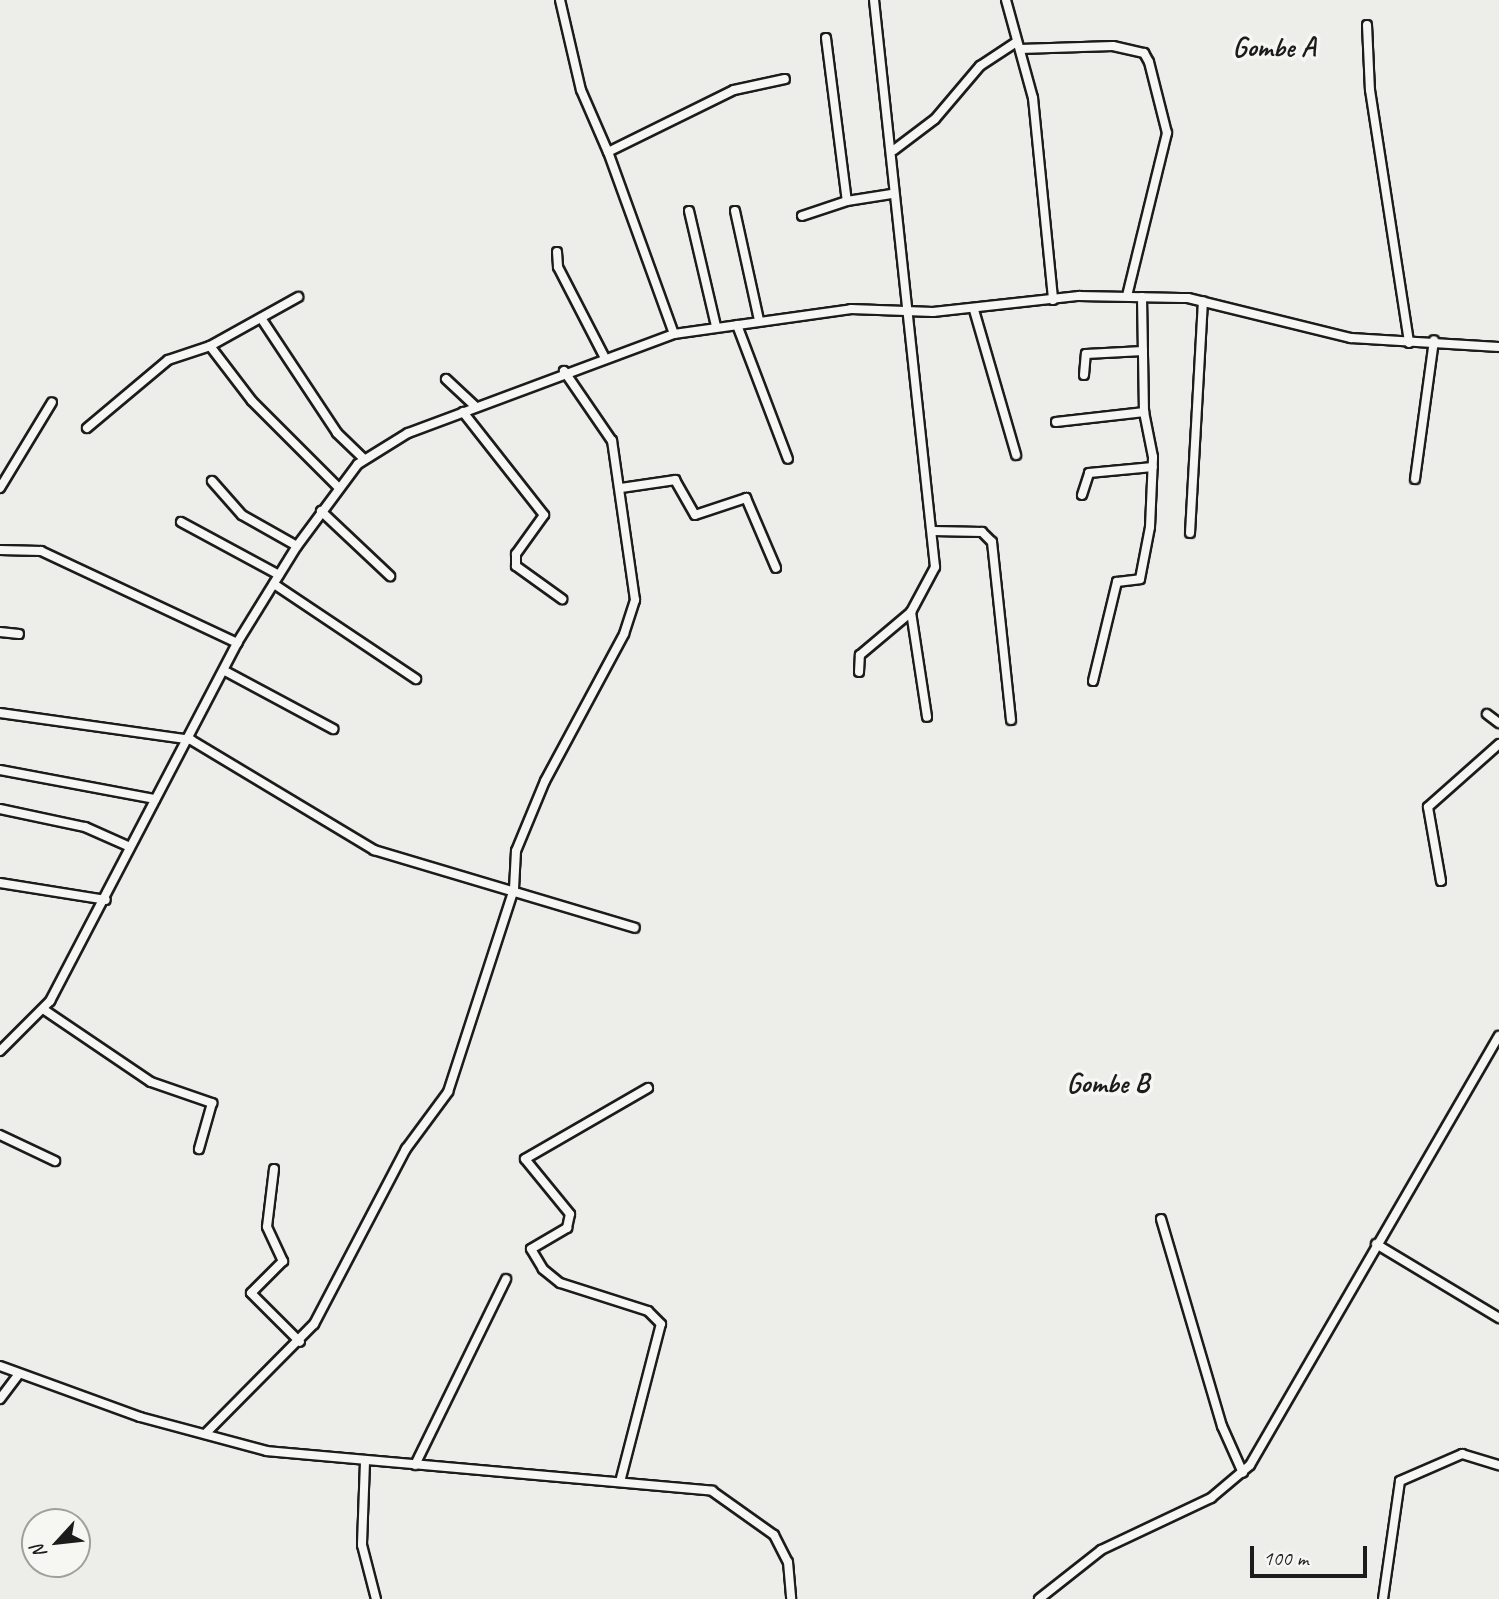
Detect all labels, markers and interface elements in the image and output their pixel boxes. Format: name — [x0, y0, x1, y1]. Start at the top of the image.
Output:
district label: Gombe A — [1233, 30, 1315, 64]
district label: Gombe B — [1066, 1066, 1150, 1100]
north arrow — [21, 1508, 91, 1578]
scale bar — [1254, 1532, 1371, 1576]
text: N — [26, 1541, 52, 1562]
text: 100 m — [1263, 1545, 1308, 1571]

